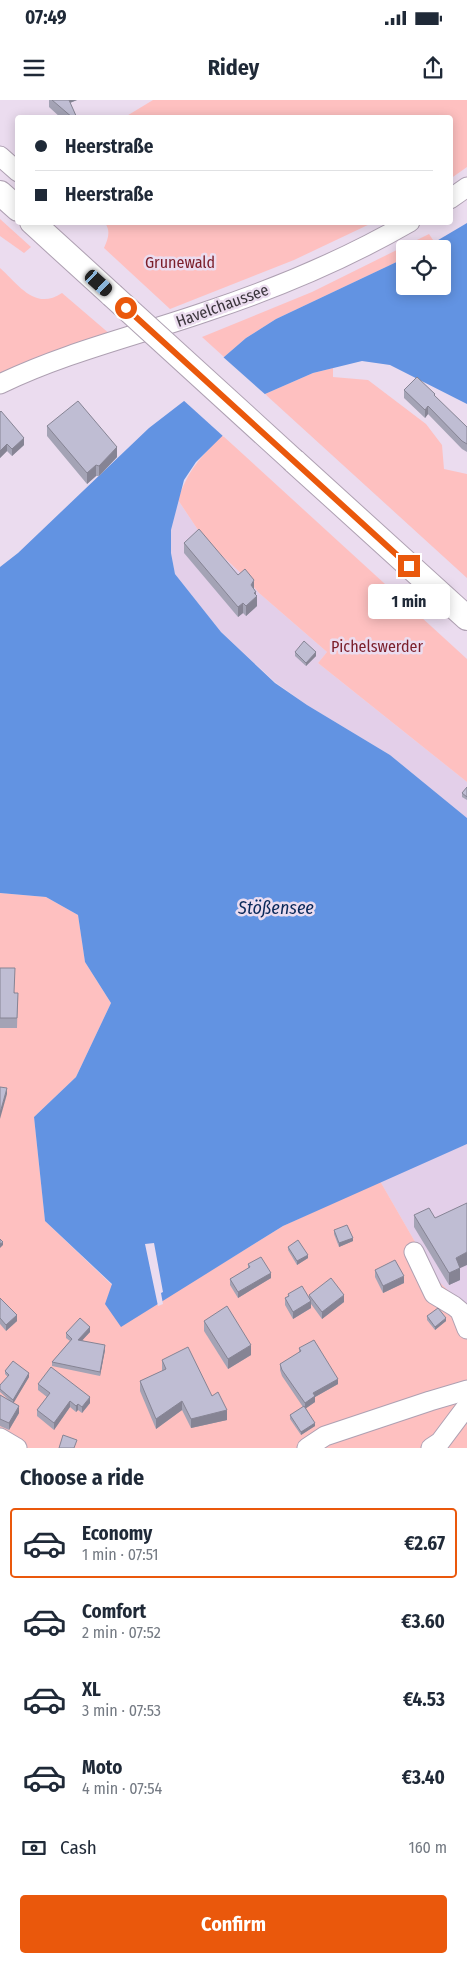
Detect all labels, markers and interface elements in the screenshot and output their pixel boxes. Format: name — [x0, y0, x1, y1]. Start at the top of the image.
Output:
text: 07:49 — [25, 6, 67, 29]
icon: menu — [20, 54, 48, 82]
text: Ridey — [208, 54, 259, 81]
icon: share — [419, 54, 447, 82]
text: Heerstraße — [65, 135, 153, 158]
text: Heerstraße — [65, 183, 153, 206]
map controls — [396, 240, 451, 295]
button: locate — [396, 240, 451, 295]
park label: Grunewald — [145, 253, 215, 272]
car — [82, 267, 115, 299]
street label: Havelchaussee — [173, 280, 271, 331]
route start — [115, 297, 137, 319]
route end — [398, 555, 420, 577]
callout: 1 min — [368, 584, 450, 618]
text: 1 min — [392, 592, 426, 611]
park label: Pichelswerder — [331, 637, 423, 656]
water label: Stößensee — [237, 897, 314, 919]
text: Choose a ride — [20, 1464, 144, 1491]
icon: car — [22, 1521, 67, 1566]
text: Economy — [82, 1522, 152, 1545]
text: €2.67 — [404, 1532, 445, 1555]
text: 1 min · 07:51 — [82, 1545, 158, 1564]
icon: car — [22, 1599, 67, 1644]
text: Comfort — [82, 1600, 146, 1623]
text: €3.60 — [401, 1610, 445, 1633]
text: 2 min · 07:52 — [82, 1623, 161, 1642]
icon: car — [22, 1677, 67, 1722]
text: XL — [82, 1678, 101, 1701]
text: €4.53 — [403, 1688, 445, 1711]
text: 3 min · 07:53 — [82, 1701, 161, 1720]
icon: car — [22, 1755, 67, 1800]
text: Moto — [82, 1756, 122, 1779]
text: €3.40 — [402, 1766, 445, 1789]
text: 4 min · 07:54 — [82, 1779, 162, 1798]
icon: cash — [20, 1834, 48, 1862]
text: Cash — [60, 1836, 97, 1859]
text: 160 m — [408, 1838, 447, 1857]
button: Confirm — [20, 1895, 447, 1953]

